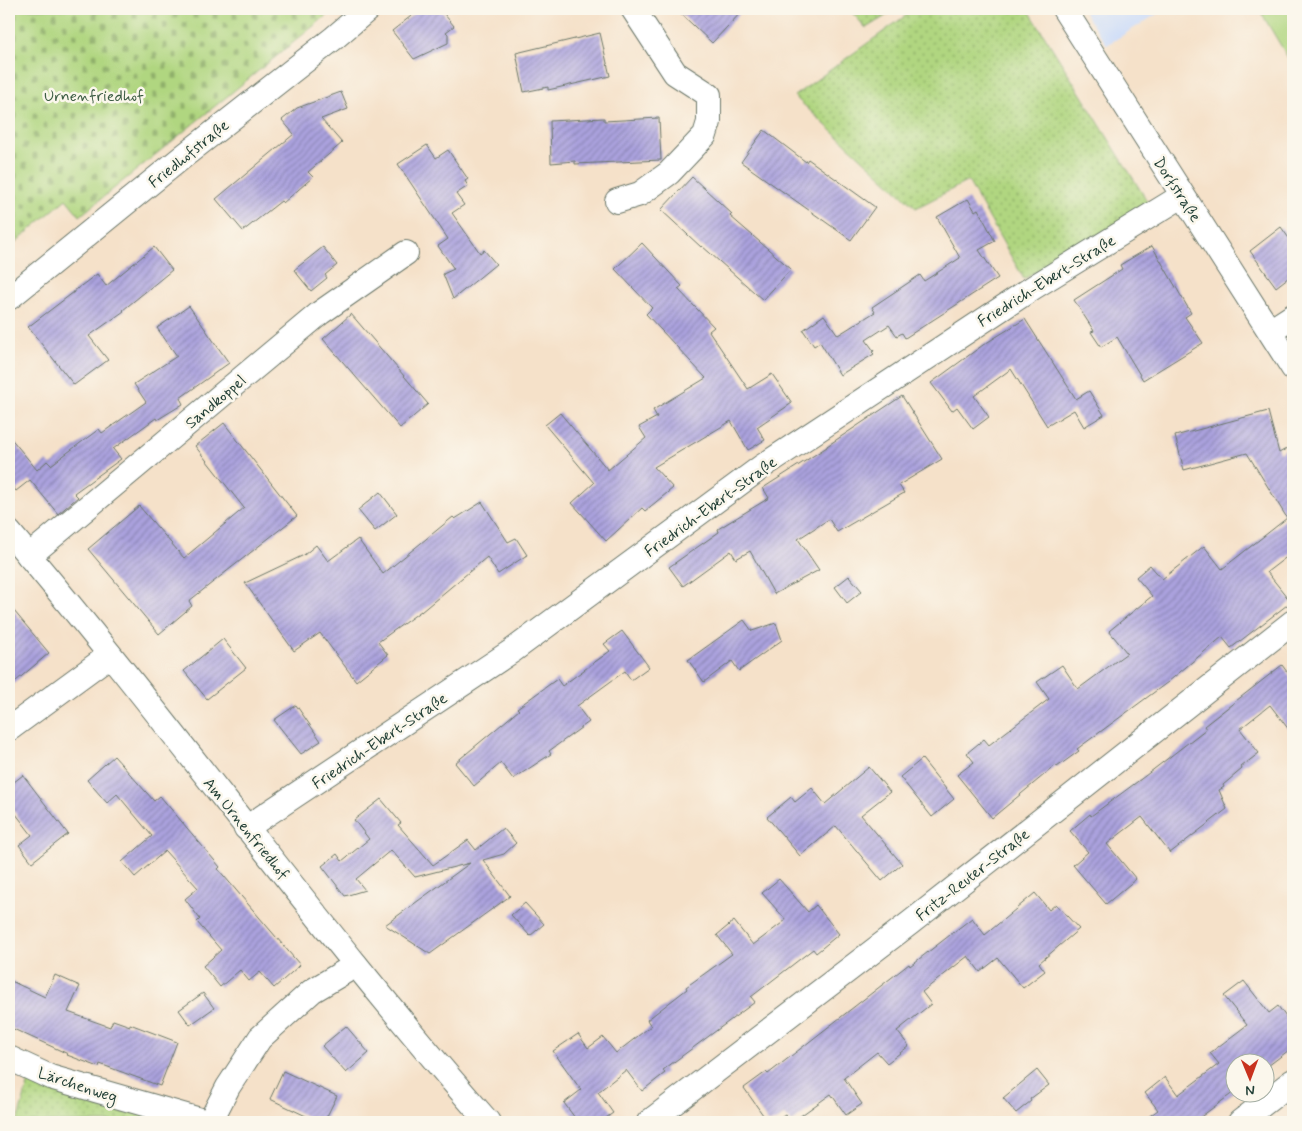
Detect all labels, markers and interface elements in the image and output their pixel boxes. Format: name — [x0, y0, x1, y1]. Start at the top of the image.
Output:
park label: Urnenfriedhof — [44, 86, 144, 107]
street label: Friedhofstraße — [144, 115, 234, 193]
street label: Dorfstraße — [1148, 153, 1206, 226]
street label: Friedrich-Ebert-Straße — [974, 230, 1120, 332]
street label: Sandkoppel — [181, 370, 251, 434]
street label: Friedrich-Ebert-Straße — [640, 452, 781, 562]
street label: Friedrich-Ebert-Straße — [308, 688, 452, 794]
street label: Am Urnenfriedhof — [198, 774, 294, 884]
street label: Fritz-Reuter-Straße — [912, 824, 1034, 926]
north arrow — [1224, 1054, 1274, 1104]
street label: Lärchenweg — [35, 1063, 120, 1109]
text: N — [1245, 1081, 1255, 1099]

